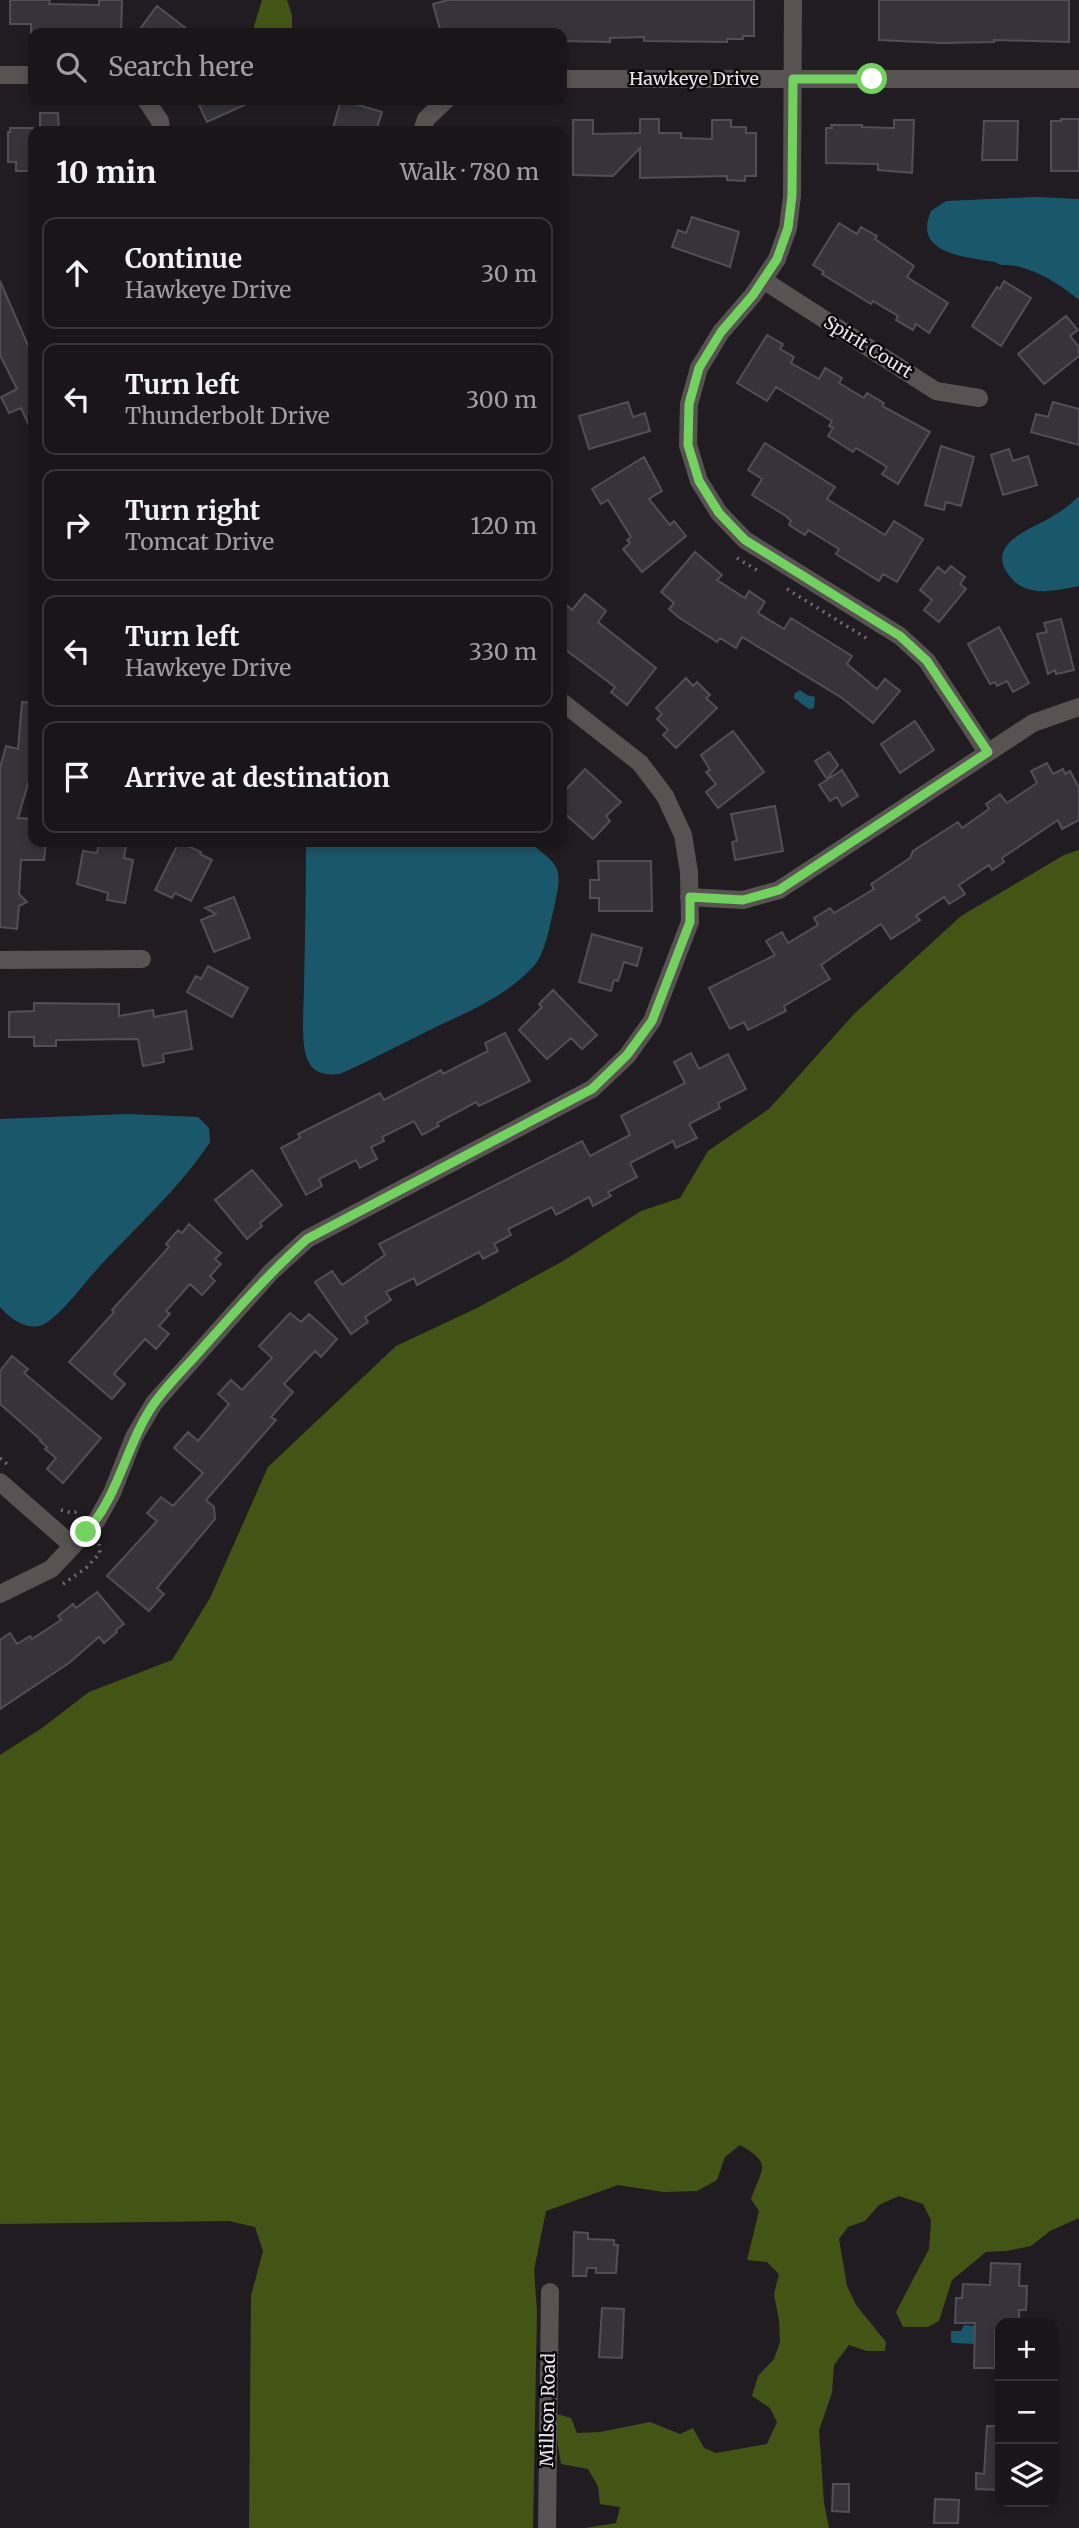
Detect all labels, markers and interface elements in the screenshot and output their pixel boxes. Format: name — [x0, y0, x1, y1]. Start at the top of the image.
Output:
search box — [28, 28, 567, 105]
icon: search — [52, 48, 90, 86]
text: Search here — [108, 50, 254, 83]
route start — [856, 63, 887, 94]
street label: Hawkeye Drive — [629, 67, 759, 90]
text: 10 min — [56, 153, 156, 191]
text: Walk · 780 m — [400, 157, 539, 186]
text: Continue — [125, 242, 242, 275]
icon: ahead — [58, 254, 96, 292]
text: 30 m — [481, 259, 537, 288]
text: Hawkeye Drive — [125, 275, 291, 304]
street label: Spirit Court — [819, 310, 917, 383]
text: Turn left — [125, 368, 239, 401]
icon: left — [58, 380, 96, 418]
text: 300 m — [466, 385, 537, 414]
text: Thunderbolt Drive — [125, 401, 330, 430]
text: Turn right — [125, 494, 260, 527]
icon: right — [58, 506, 96, 544]
text: 120 m — [471, 511, 537, 540]
text: Tomcat Drive — [125, 527, 274, 556]
text: Turn left — [125, 620, 239, 653]
icon: left — [58, 632, 96, 670]
text: 330 m — [469, 637, 537, 666]
text: Hawkeye Drive — [125, 653, 291, 682]
icon: arrive — [58, 758, 96, 796]
text: Arrive at destination — [125, 761, 390, 794]
route end — [70, 1516, 101, 1547]
map controls — [995, 2318, 1058, 2507]
button: + — [995, 2318, 1058, 2381]
street label: Millson Road — [535, 2353, 560, 2467]
button: − — [995, 2381, 1058, 2444]
button: layers — [995, 2444, 1058, 2507]

